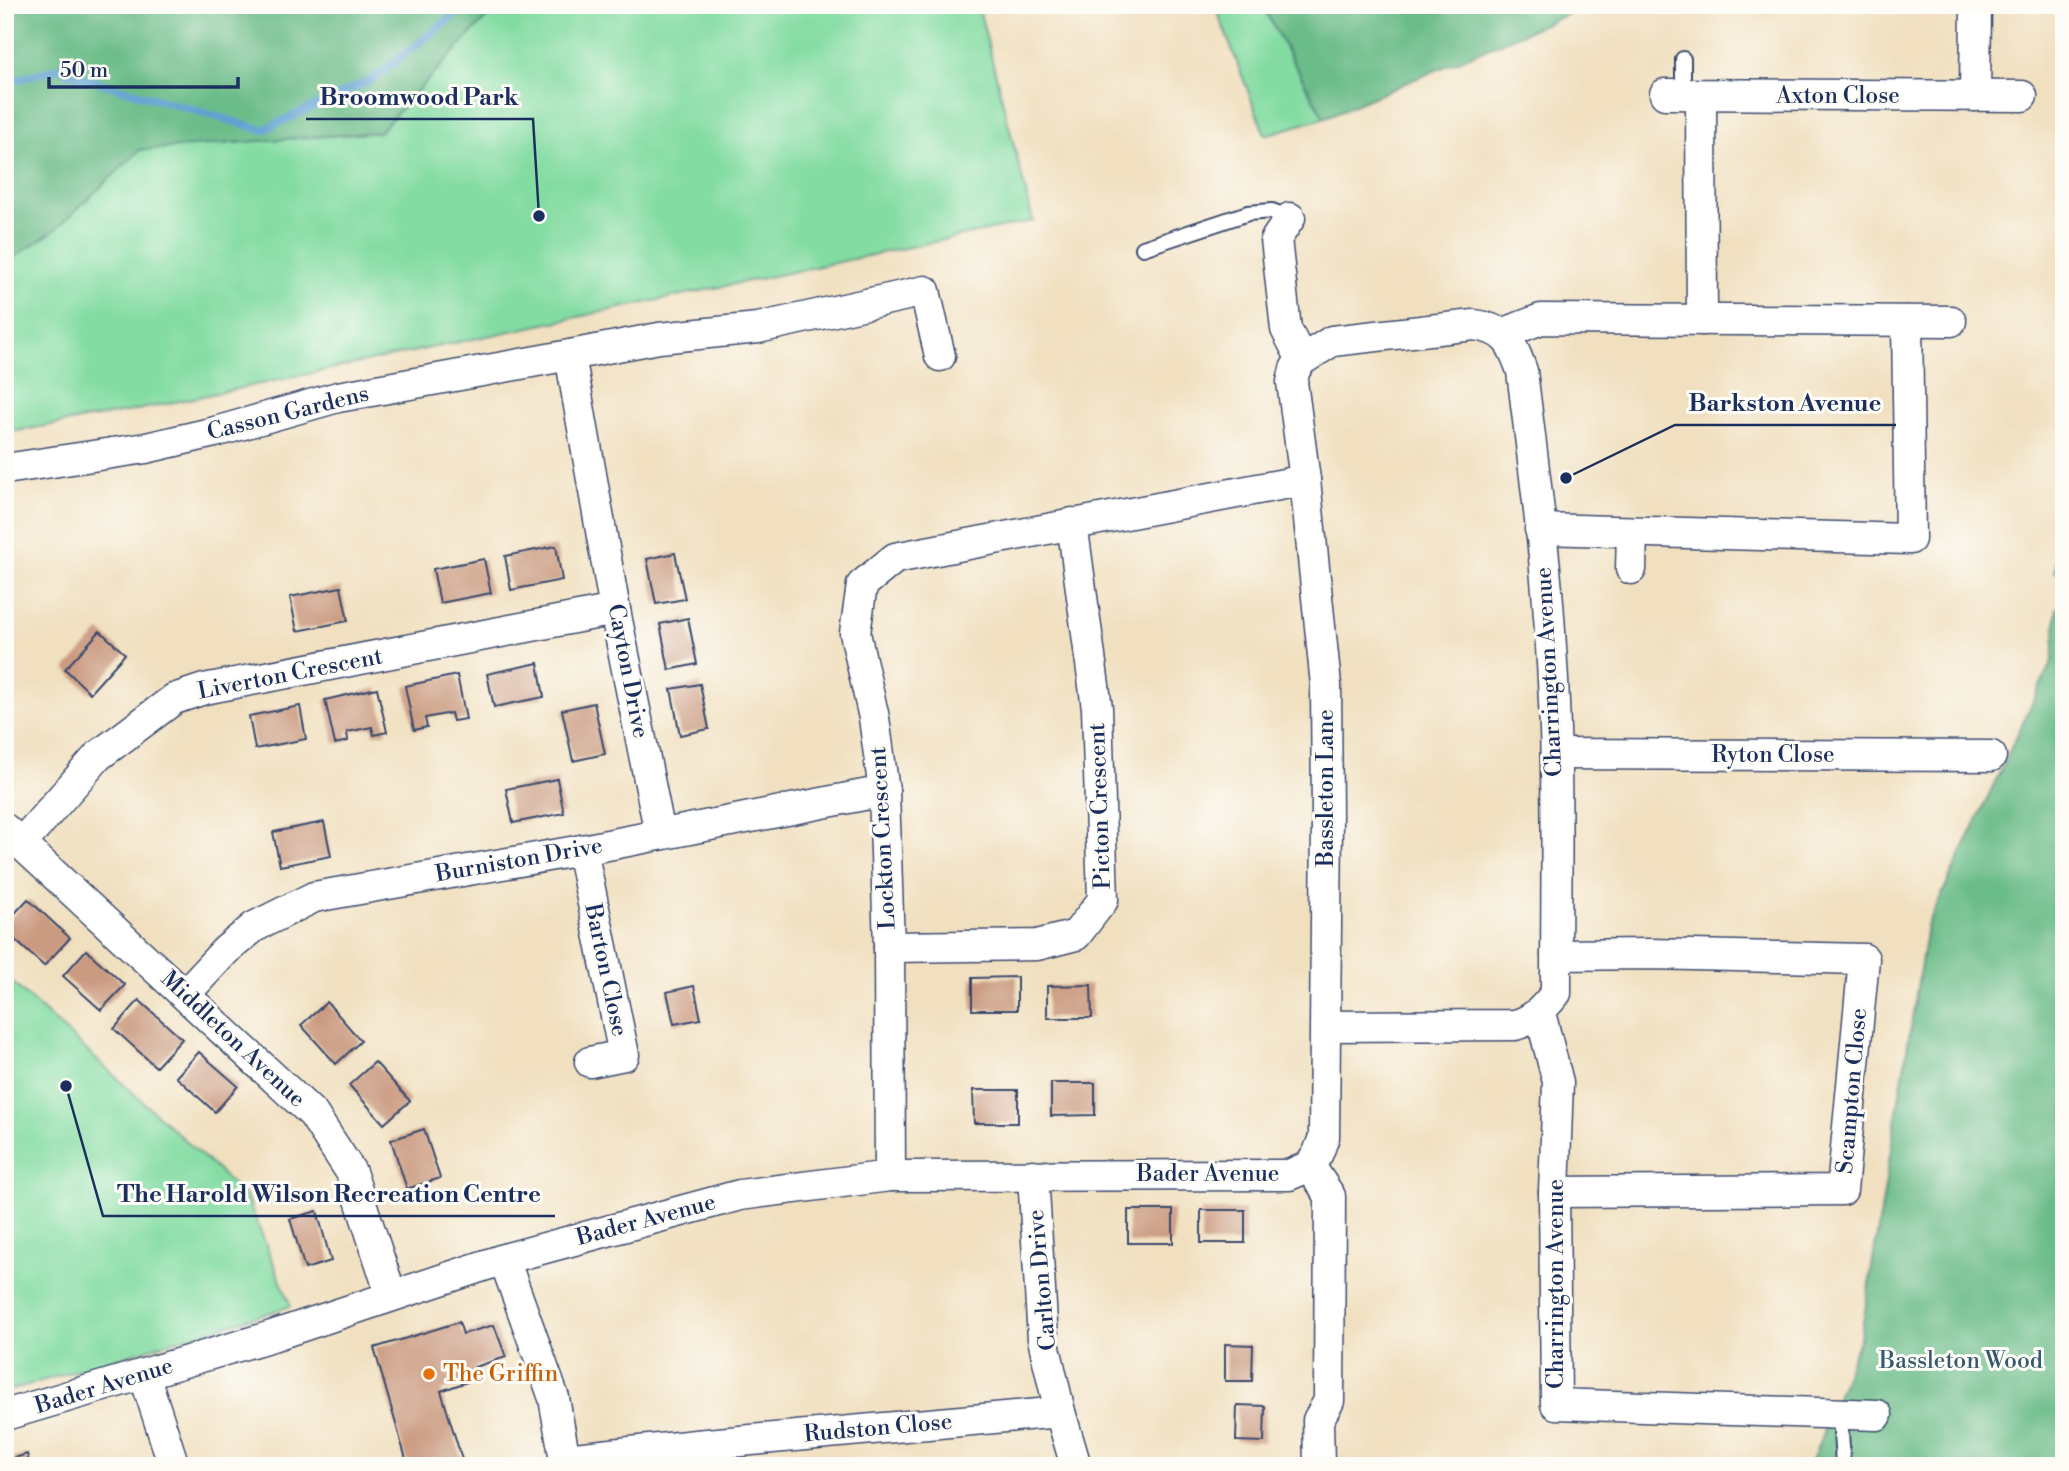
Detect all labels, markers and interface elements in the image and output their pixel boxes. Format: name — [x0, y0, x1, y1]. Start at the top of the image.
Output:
scale bar — [49, 46, 238, 90]
text: 50 m — [60, 58, 108, 84]
callout: Broomwood Park — [306, 74, 533, 119]
street label: Axton Close — [1775, 82, 1900, 110]
text: Broomwood Park — [319, 83, 520, 113]
street label: Casson Gardens — [204, 379, 372, 447]
callout: Barkston Avenue — [1675, 380, 1896, 425]
text: Barkston Avenue — [1689, 389, 1882, 419]
street label: Charrington Avenue — [1530, 566, 1568, 778]
street label: Cayton Drive — [601, 601, 655, 741]
street label: Liverton Crescent — [195, 642, 385, 706]
street label: Bassleton Lane — [1312, 709, 1340, 868]
street label: Picton Crescent — [1083, 722, 1117, 890]
street label: Ryton Close — [1711, 741, 1835, 769]
street label: Lockton Crescent — [864, 746, 902, 930]
street label: Burniston Drive — [432, 832, 605, 889]
street label: Barton Close — [578, 900, 634, 1039]
street label: Middleton Avenue — [155, 965, 311, 1113]
street label: Scampton Close — [1831, 1007, 1873, 1175]
street label: Bader Avenue — [1136, 1160, 1279, 1188]
callout: The Harold Wilson Recreation Centre — [103, 1171, 555, 1216]
street label: Charrington Avenue — [1542, 1179, 1570, 1389]
text: The Harold Wilson Recreation Centre — [117, 1180, 541, 1210]
street label: Bader Avenue — [572, 1188, 719, 1252]
street label: Carlton Drive — [1022, 1208, 1062, 1352]
park label: Bassleton Wood — [1878, 1347, 2043, 1375]
street label: Bader Avenue — [31, 1352, 176, 1421]
place label: The Griffin — [443, 1360, 558, 1388]
marker: The Griffin — [421, 1366, 437, 1382]
street label: Rudston Close — [803, 1408, 953, 1448]

